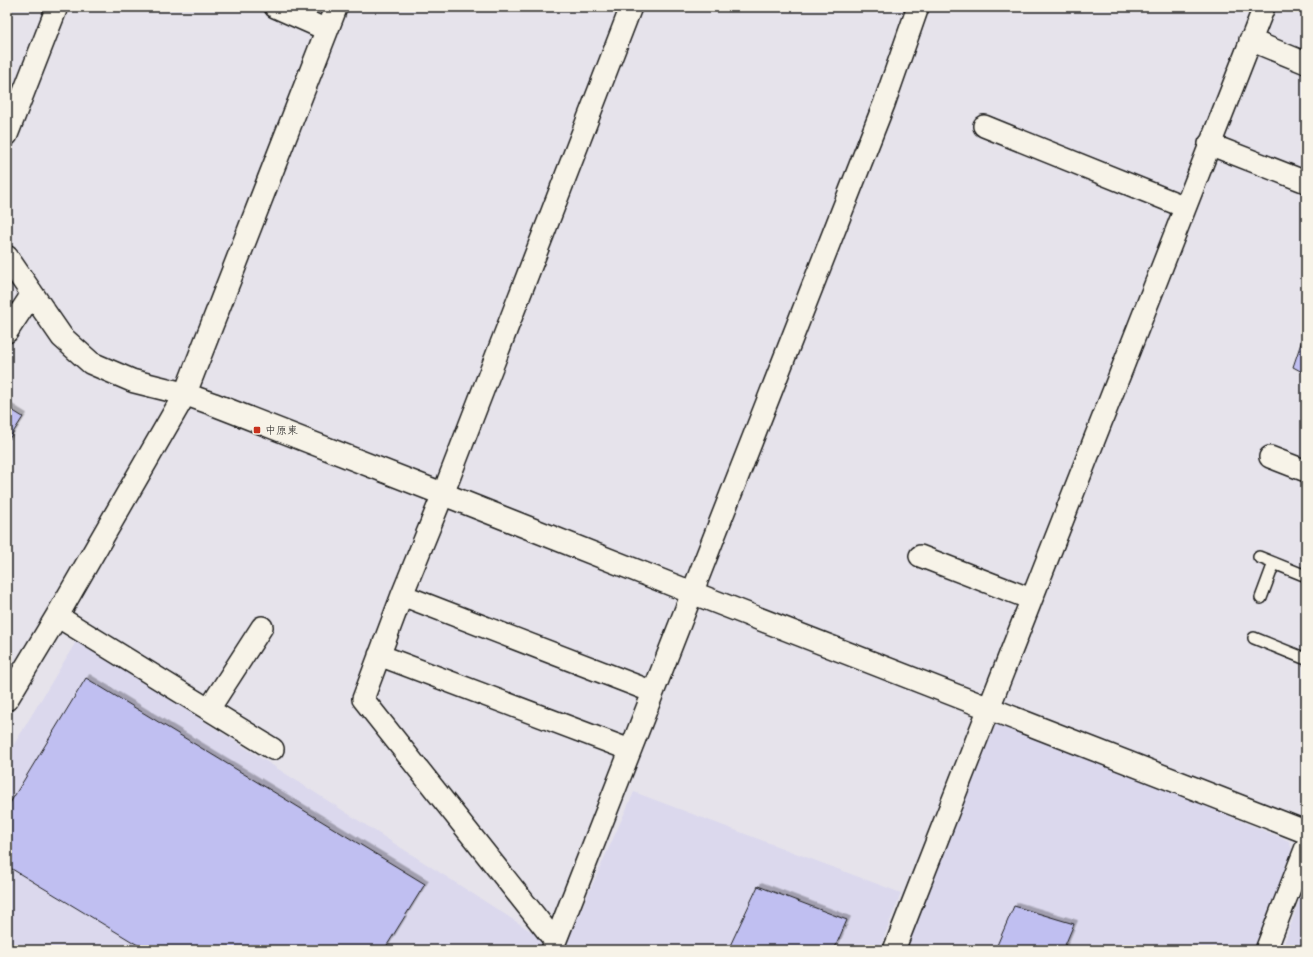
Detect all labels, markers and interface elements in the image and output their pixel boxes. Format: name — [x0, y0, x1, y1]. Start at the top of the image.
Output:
place label: 中原東 — [265, 422, 298, 437]
marker: 中原東 — [252, 425, 262, 435]

